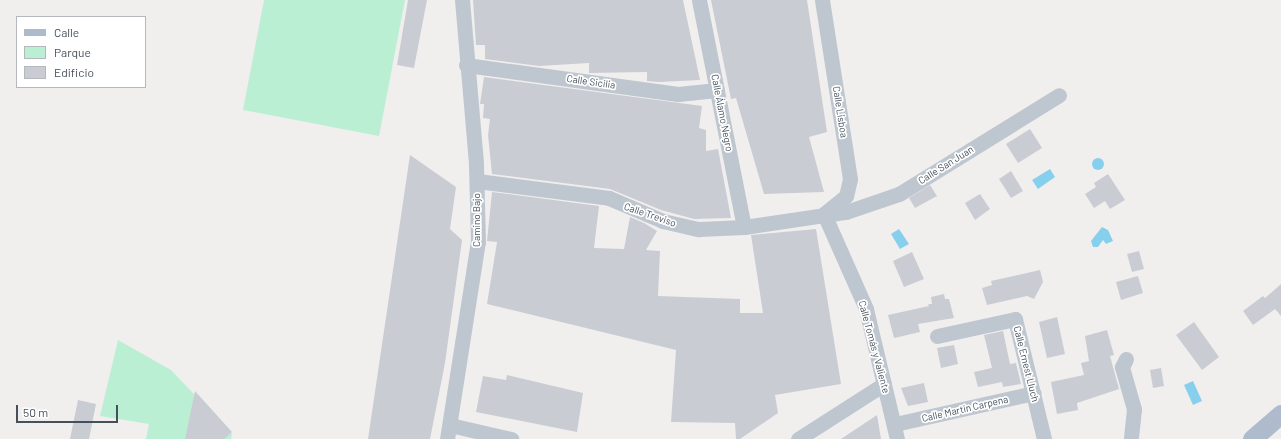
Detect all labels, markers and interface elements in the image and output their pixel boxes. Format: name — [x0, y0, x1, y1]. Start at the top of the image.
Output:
legend — [16, 16, 146, 88]
text: Calle — [54, 25, 79, 39]
text: Parque — [54, 45, 91, 59]
text: Edificio — [54, 65, 94, 79]
street label: Calle Sicilia — [566, 73, 616, 91]
street label: Calle Álamo Negro — [709, 73, 735, 153]
street label: Calle Lisboa — [830, 85, 850, 139]
street label: Calle San Juan — [916, 143, 976, 187]
street label: Camino Bajo — [471, 193, 483, 247]
street label: Calle Treviso — [622, 200, 678, 230]
street label: Calle Tomás y Valiente — [856, 299, 892, 395]
street label: Calle Ernest Lluch — [1011, 325, 1041, 403]
street label: Calle Martín Carpena — [921, 393, 1009, 425]
scale bar — [18, 397, 120, 423]
text: 50 m — [23, 405, 48, 419]

